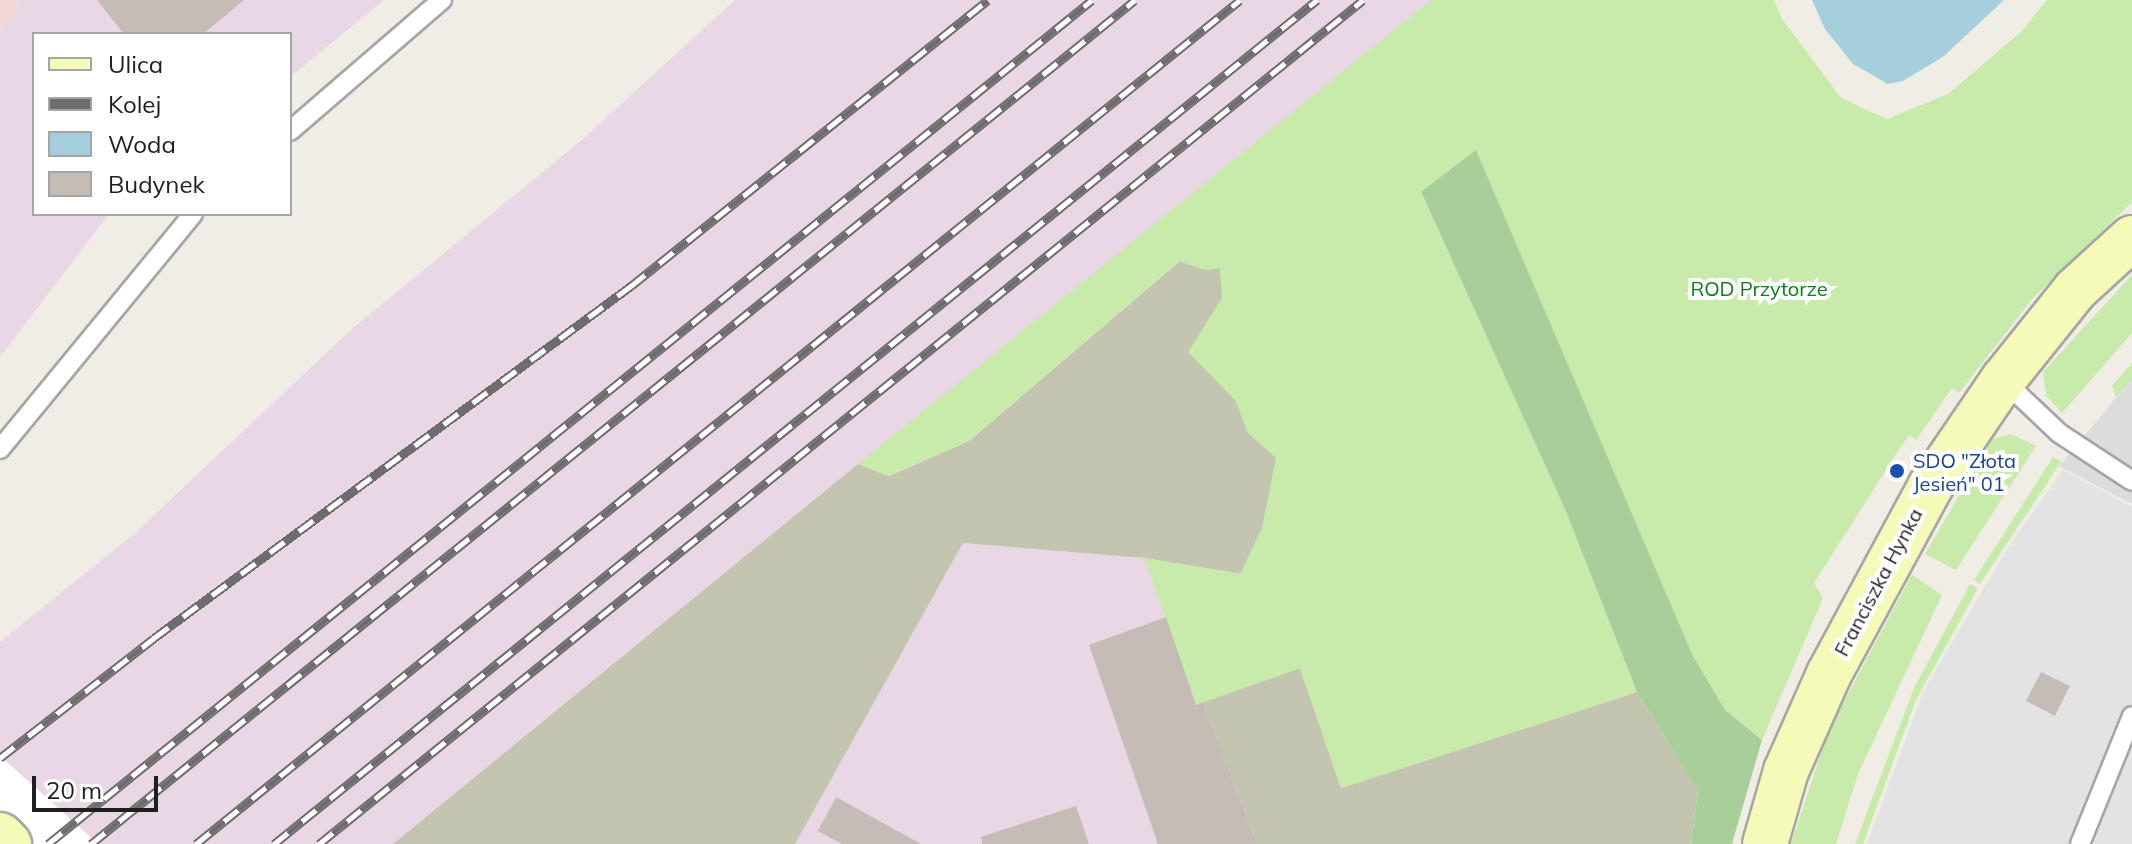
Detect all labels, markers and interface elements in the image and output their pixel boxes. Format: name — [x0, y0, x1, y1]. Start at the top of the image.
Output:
legend — [32, 32, 292, 216]
text: Ulica — [108, 49, 163, 79]
text: Kolej — [108, 89, 161, 119]
text: Woda — [108, 129, 176, 159]
text: Budynek — [108, 169, 205, 199]
park label: ROD Przytorze — [1690, 276, 1828, 300]
place label: SDO "Złota Jesień" 01 — [1913, 448, 2016, 495]
marker: SDO "Złota Jesień" 01 — [1888, 462, 1906, 480]
street label: Franciszka Hynka — [1829, 504, 1927, 660]
scale bar — [36, 760, 162, 810]
text: 20 m — [46, 775, 102, 805]

